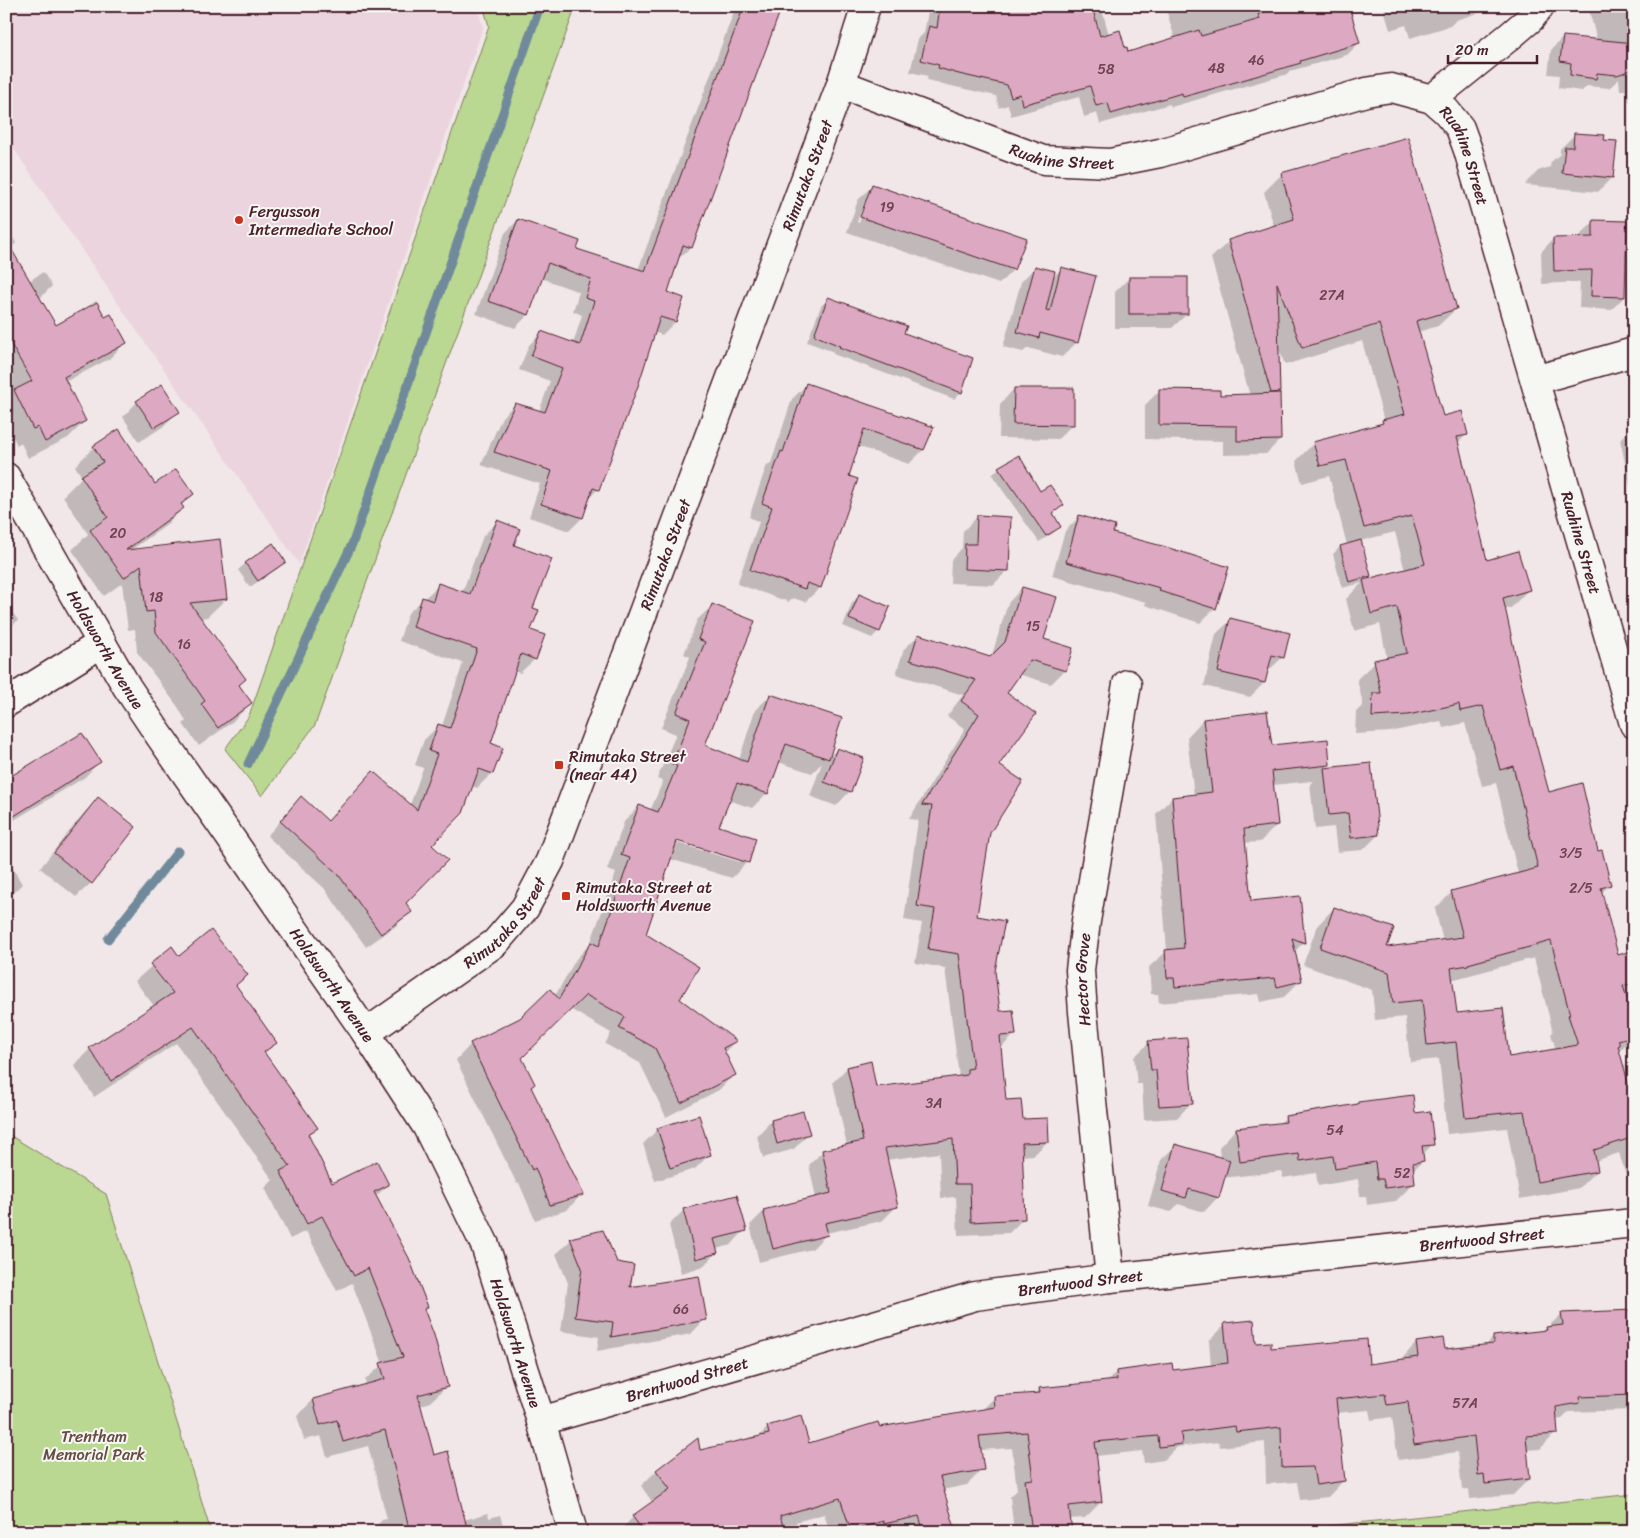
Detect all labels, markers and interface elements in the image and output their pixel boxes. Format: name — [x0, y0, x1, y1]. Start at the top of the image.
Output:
scale bar — [1448, 32, 1536, 64]
text: 20 m — [1455, 37, 1489, 63]
house number: 46 — [1248, 48, 1264, 73]
house number: 48 — [1207, 56, 1225, 81]
house number: 58 — [1098, 57, 1115, 82]
street label: Ruahine Street — [1432, 99, 1497, 209]
street label: Rimutaka Street — [773, 115, 842, 235]
street label: Ruahine Street — [1005, 135, 1117, 178]
house number: 19 — [880, 195, 895, 220]
place label: Fergusson Intermediate School — [248, 197, 393, 244]
marker: Fergusson Intermediate School — [233, 214, 245, 226]
house number: 27A — [1319, 283, 1345, 308]
street label: Ruahine Street — [1552, 488, 1610, 598]
street label: Rimutaka Street — [631, 494, 700, 614]
house number: 20 — [110, 521, 127, 546]
street label: Holdsworth Avenue — [59, 584, 152, 716]
house number: 18 — [149, 585, 164, 610]
house number: 15 — [1026, 614, 1041, 639]
house number: 16 — [177, 632, 191, 657]
place label: Rimutaka Street (near 44) — [569, 742, 686, 789]
marker: Rimutaka Street (near 44) — [553, 759, 565, 771]
house number: 3/5 — [1559, 841, 1583, 866]
street label: Rimutaka Street — [457, 871, 554, 976]
place label: Rimutaka Street at Holdsworth Avenue — [576, 873, 712, 920]
house number: 2/5 — [1569, 876, 1593, 901]
marker: Rimutaka Street at Holdsworth Avenue — [560, 890, 572, 902]
street label: Holdsworth Avenue — [282, 921, 383, 1049]
street label: Hector Grove — [1066, 931, 1099, 1027]
house number: 3A — [926, 1091, 942, 1116]
house number: 54 — [1326, 1118, 1344, 1143]
house number: 52 — [1394, 1161, 1410, 1186]
street label: Brentwood Street — [1418, 1218, 1546, 1260]
street label: Brentwood Street — [1016, 1261, 1145, 1305]
street label: Holdsworth Avenue — [481, 1274, 550, 1412]
house number: 66 — [673, 1297, 689, 1322]
street label: Brentwood Street — [623, 1348, 752, 1411]
house number: 57A — [1452, 1391, 1478, 1416]
park label: Trentham Memorial Park — [43, 1422, 146, 1469]

